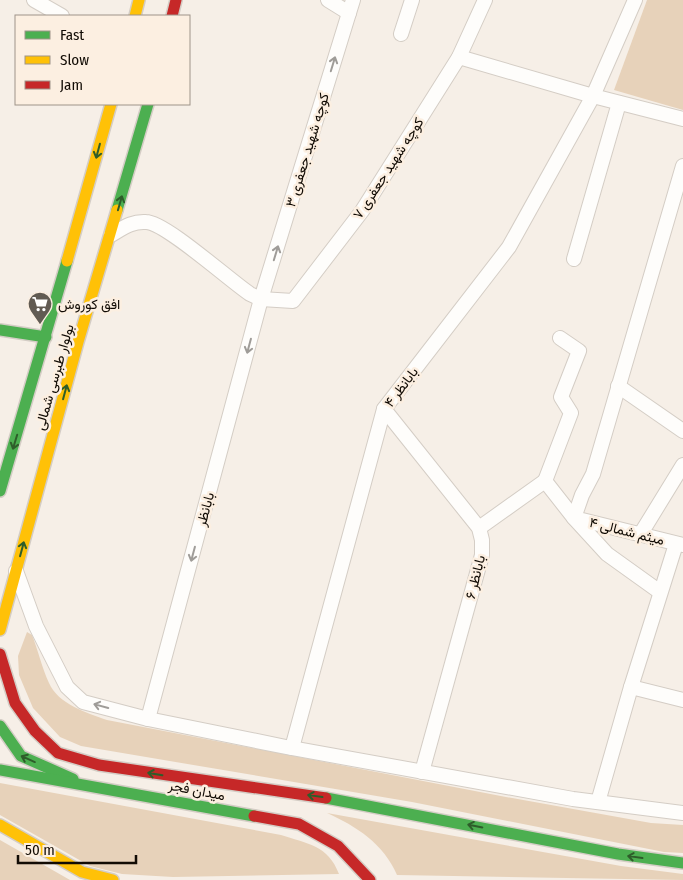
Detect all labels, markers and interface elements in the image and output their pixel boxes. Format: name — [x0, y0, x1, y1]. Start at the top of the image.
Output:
legend — [15, 15, 190, 105]
text: Fast — [60, 26, 84, 44]
text: Slow — [60, 51, 89, 69]
one-way arrow — [329, 56, 339, 72]
text: Jam — [60, 76, 83, 94]
street label: کوچه شهید جعفری ۳ — [282, 91, 334, 210]
street label: کوچه شهید جعفری ۷ — [349, 114, 428, 223]
one-way arrow — [92, 142, 102, 158]
one-way arrow — [116, 195, 125, 211]
one-way arrow — [271, 245, 281, 261]
supermarket icon: افق کوروش — [27, 291, 53, 325]
place label: افق کوروش — [58, 296, 120, 313]
street label: بولوار طبرسی شمالی — [31, 322, 78, 432]
one-way arrow — [243, 338, 253, 354]
street label: بابانظر ۴ — [381, 364, 422, 411]
one-way arrow — [60, 385, 70, 401]
one-way arrow — [9, 433, 19, 449]
street label: بابانظر — [193, 490, 218, 529]
street label: میثم شمالی ۴ — [588, 514, 666, 549]
one-way arrow — [18, 542, 27, 558]
one-way arrow — [187, 545, 197, 561]
street label: بابانظر ۶ — [462, 553, 489, 601]
one-way arrow — [93, 701, 109, 711]
one-way arrow — [21, 754, 36, 764]
one-way arrow — [147, 768, 163, 778]
street label: میدان فجر — [166, 776, 227, 804]
one-way arrow — [308, 791, 324, 801]
one-way arrow — [468, 821, 484, 830]
scale bar — [18, 832, 135, 864]
text: 50 m — [25, 841, 55, 859]
one-way arrow — [627, 851, 643, 861]

